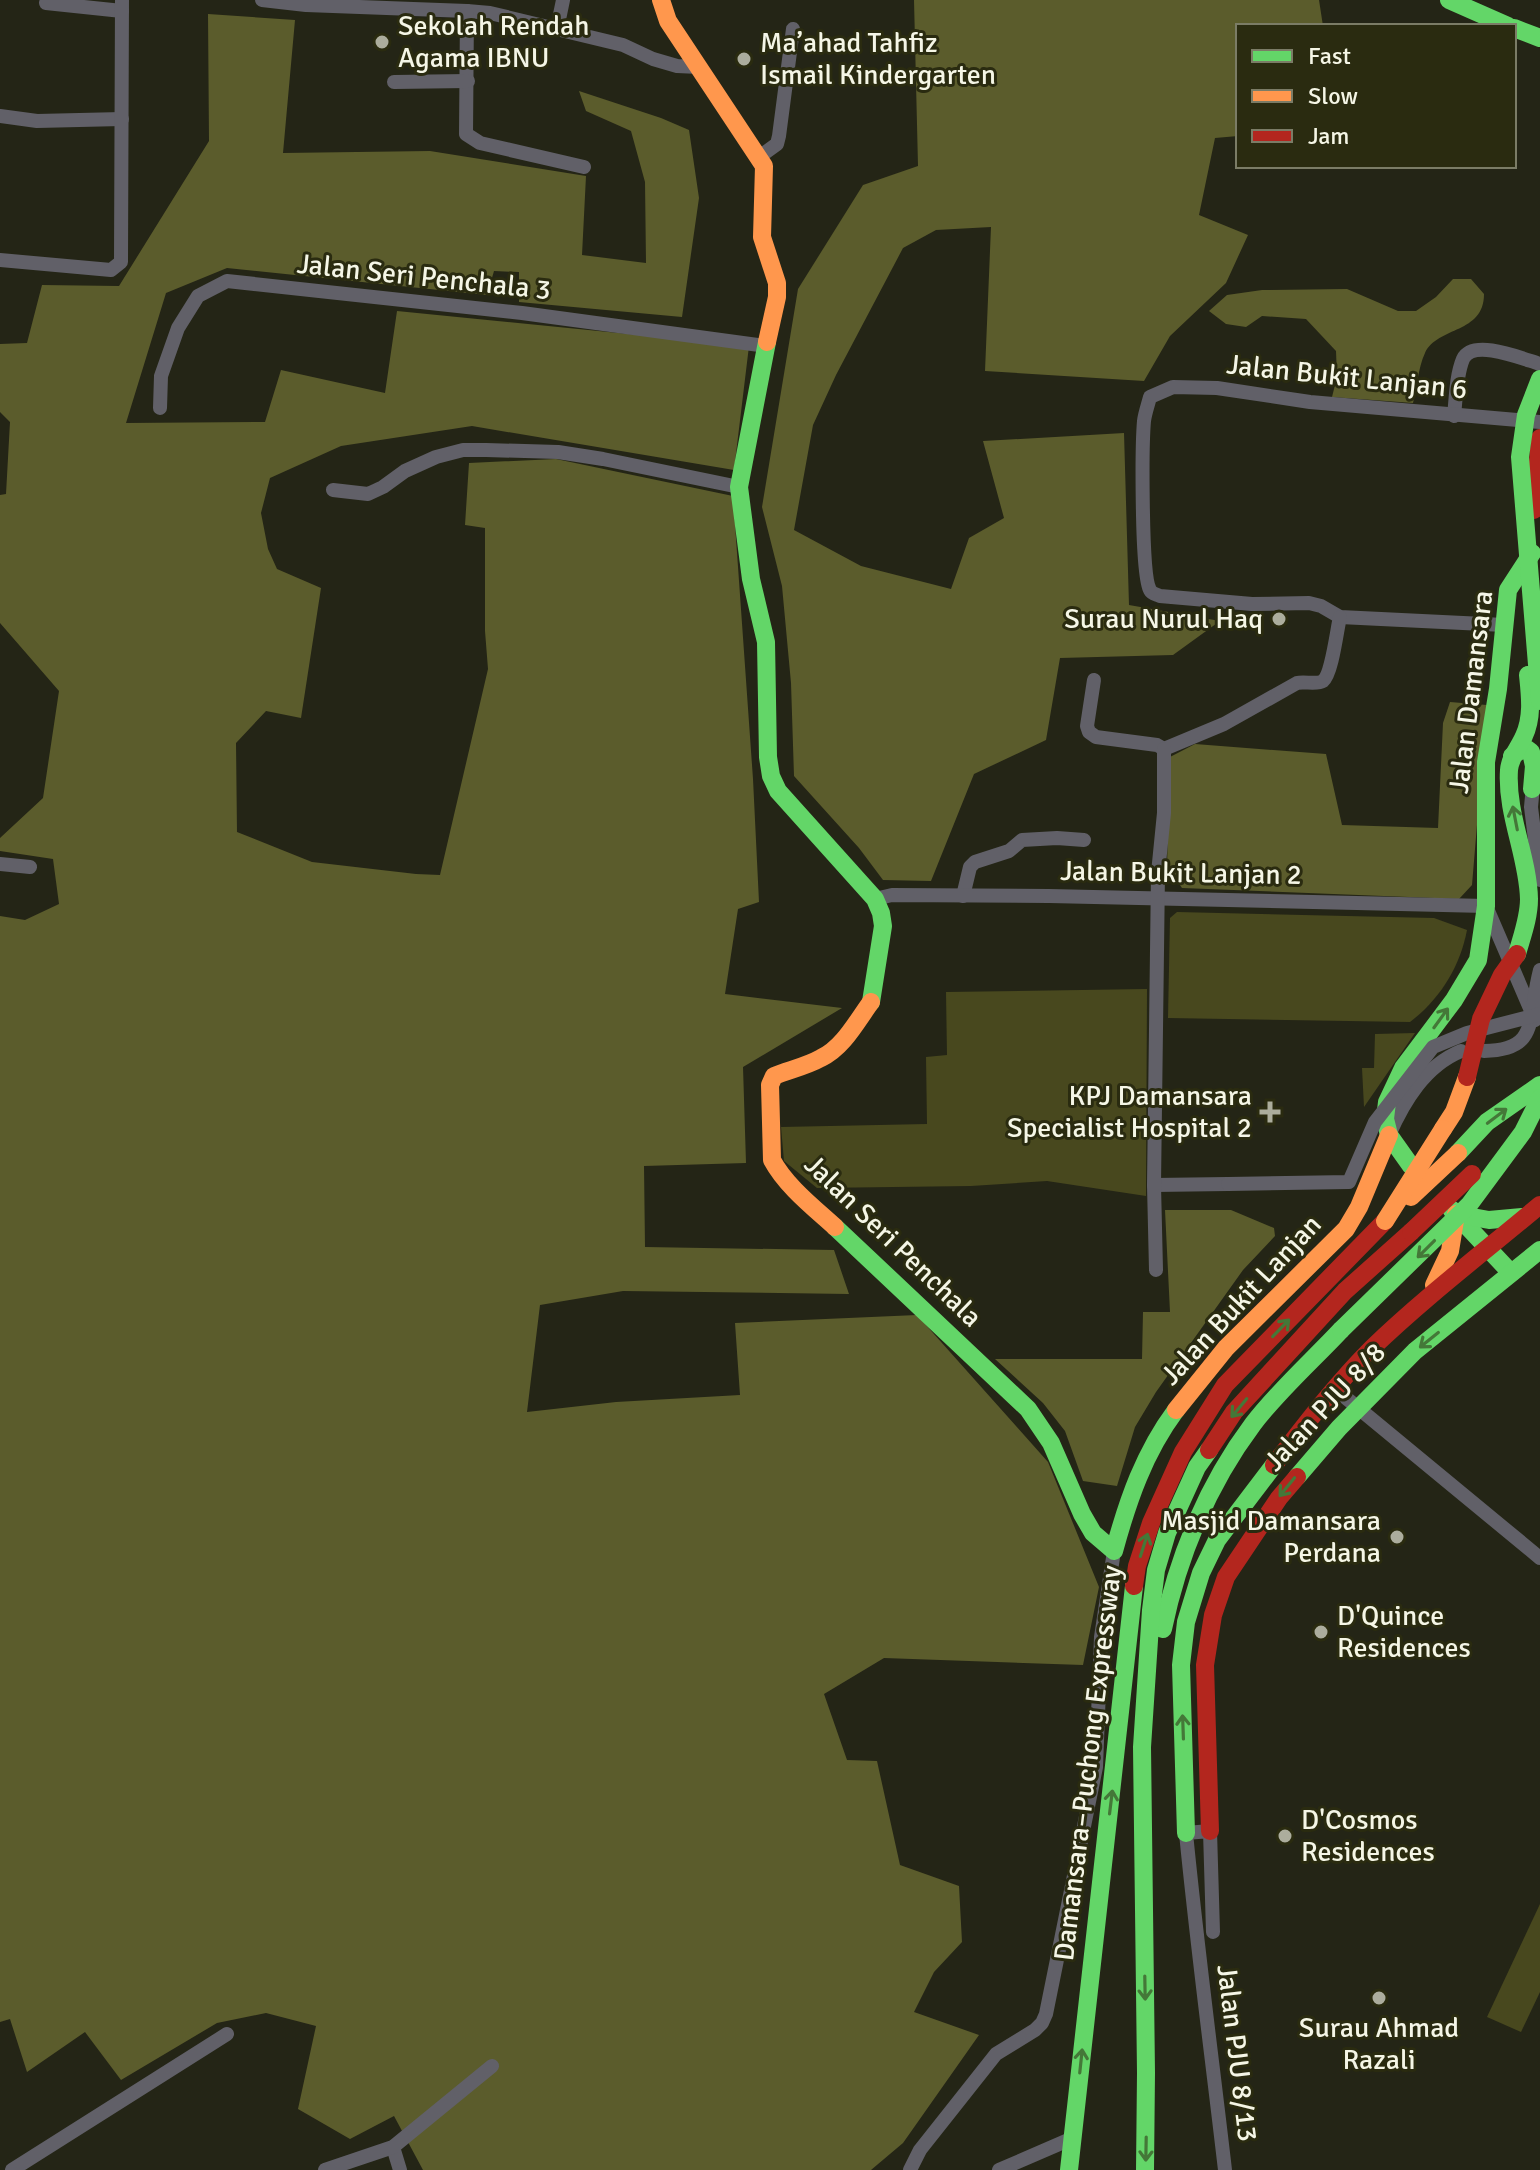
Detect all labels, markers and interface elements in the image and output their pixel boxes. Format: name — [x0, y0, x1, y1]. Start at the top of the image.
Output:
place label: Sekolah Rendah Agama IBNU — [398, 9, 590, 75]
legend — [1236, 24, 1516, 168]
place label: Ma’ahad Tahfiz Ismail Kindergarten — [760, 26, 996, 92]
marker: Sekolah Rendah Agama IBNU — [373, 33, 391, 51]
text: Fast — [1308, 41, 1351, 71]
marker: Ma’ahad Tahfiz Ismail Kindergarten — [735, 50, 753, 68]
text: Slow — [1308, 81, 1358, 111]
text: Jam — [1308, 121, 1349, 151]
street label: Jalan Seri Penchala 3 — [296, 247, 552, 307]
street label: Jalan Bukit Lanjan 6 — [1225, 347, 1469, 407]
street label: Jalan Damansara — [1442, 588, 1500, 796]
place label: Surau Nurul Haq — [1064, 602, 1263, 636]
marker: Surau Nurul Haq — [1270, 610, 1288, 628]
one-way arrow — [1507, 805, 1522, 831]
street label: Jalan Bukit Lanjan 2 — [1060, 854, 1302, 892]
one-way arrow — [1433, 1008, 1449, 1030]
place label: KPJ Damansara Specialist Hospital 2 — [1007, 1079, 1252, 1145]
marker: KPJ Damansara Specialist Hospital 2 — [1259, 1101, 1281, 1123]
one-way arrow — [1485, 1108, 1507, 1124]
street label: Jalan Seri Penchala — [797, 1148, 989, 1334]
street label: Jalan Bukit Lanjan — [1153, 1208, 1329, 1392]
one-way arrow — [1416, 1239, 1436, 1258]
one-way arrow — [1271, 1319, 1290, 1338]
one-way arrow — [1419, 1331, 1440, 1349]
street label: Jalan PJU 8/8 — [1257, 1336, 1393, 1478]
one-way arrow — [1230, 1397, 1248, 1417]
one-way arrow — [1279, 1476, 1296, 1497]
place label: Masjid Damansara Perdana — [1161, 1504, 1381, 1570]
marker: Masjid Damansara Perdana — [1388, 1528, 1406, 1546]
one-way arrow — [1137, 1533, 1152, 1558]
street label: Damansara–Puchong Expressway — [1047, 1563, 1129, 1963]
place label: D'Quince Residences — [1337, 1599, 1471, 1665]
marker: D'Quince Residences — [1312, 1623, 1330, 1641]
one-way arrow — [1175, 1714, 1190, 1741]
one-way arrow — [1103, 1789, 1118, 1816]
place label: D'Cosmos Residences — [1301, 1803, 1435, 1869]
marker: D'Cosmos Residences — [1276, 1827, 1294, 1845]
street label: Jalan PJU 8/13 — [1209, 1963, 1265, 2143]
one-way arrow — [1138, 1974, 1153, 2001]
marker: Surau Ahmad Razali — [1370, 1989, 1388, 2007]
place label: Surau Ahmad Razali — [1299, 2011, 1459, 2077]
one-way arrow — [1074, 2048, 1089, 2075]
one-way arrow — [1138, 2135, 1153, 2162]

